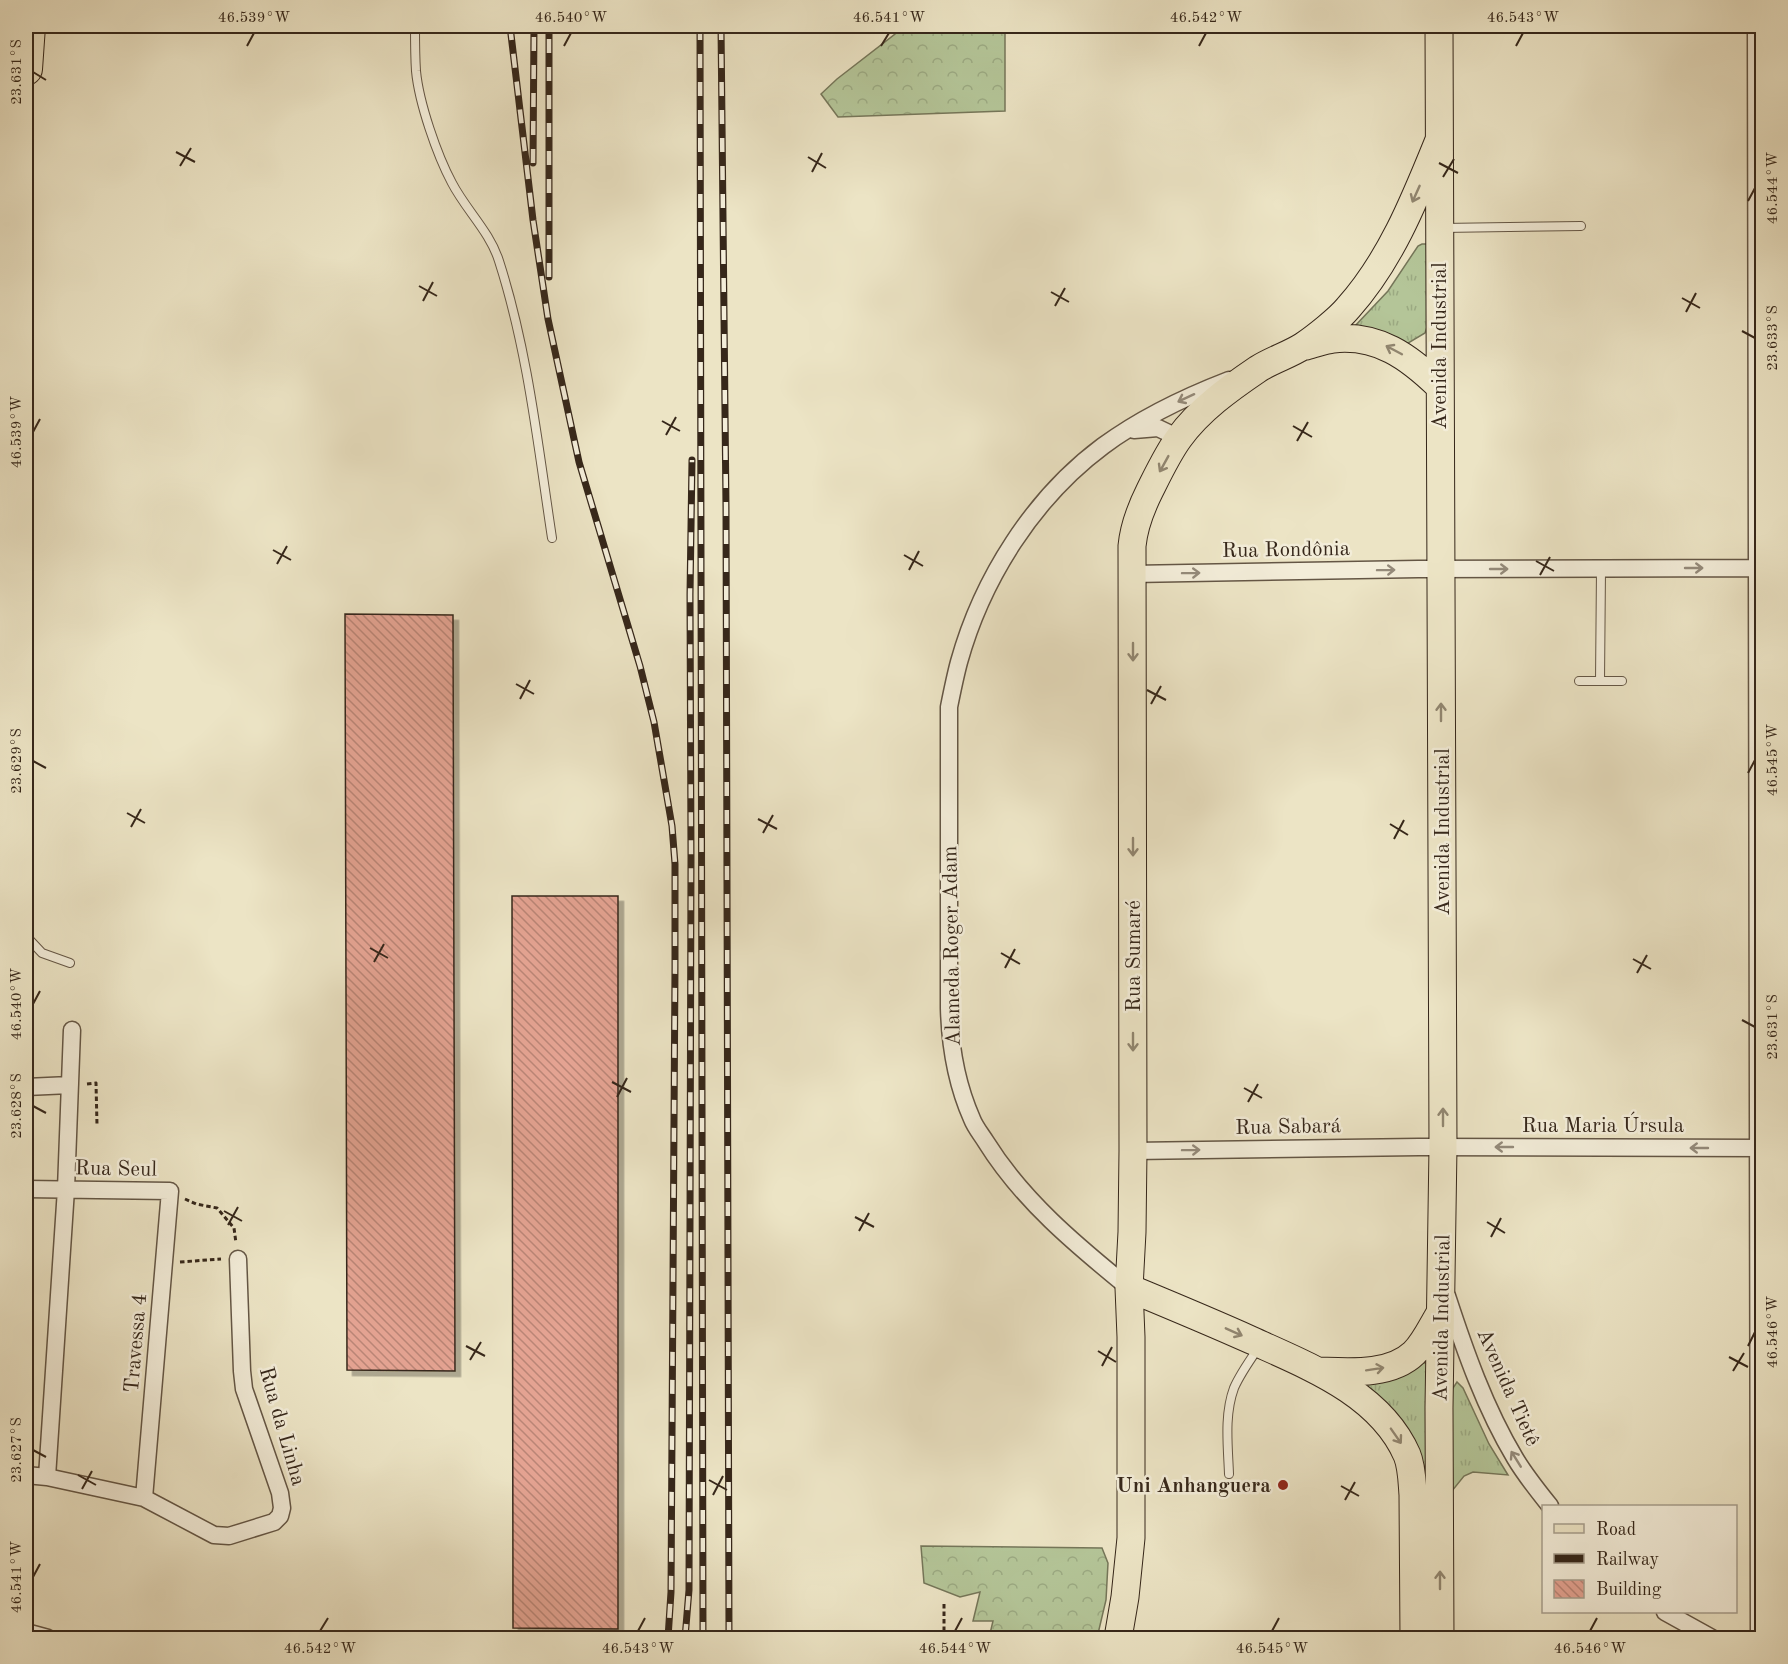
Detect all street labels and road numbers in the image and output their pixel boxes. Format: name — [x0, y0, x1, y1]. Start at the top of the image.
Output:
street label: Avenida Industrial — [1430, 262, 1451, 430]
street label: Rua Rondônia — [1222, 539, 1350, 562]
street label: Avenida Industrial — [1433, 748, 1454, 916]
street label: Alameda Roger Adam — [940, 845, 965, 1046]
street label: Rua Sumaré — [1124, 900, 1145, 1012]
street label: Rua Maria Úrsula — [1522, 1111, 1684, 1137]
street label: Rua Sabará — [1235, 1116, 1341, 1139]
street label: Rua Seul — [75, 1158, 158, 1181]
street label: Avenida Industrial — [1431, 1234, 1454, 1402]
street label: Travessa 4 — [122, 1293, 151, 1394]
street label: Avenida Tietê — [1472, 1326, 1543, 1449]
street label: Rua da Linha — [255, 1365, 309, 1488]

